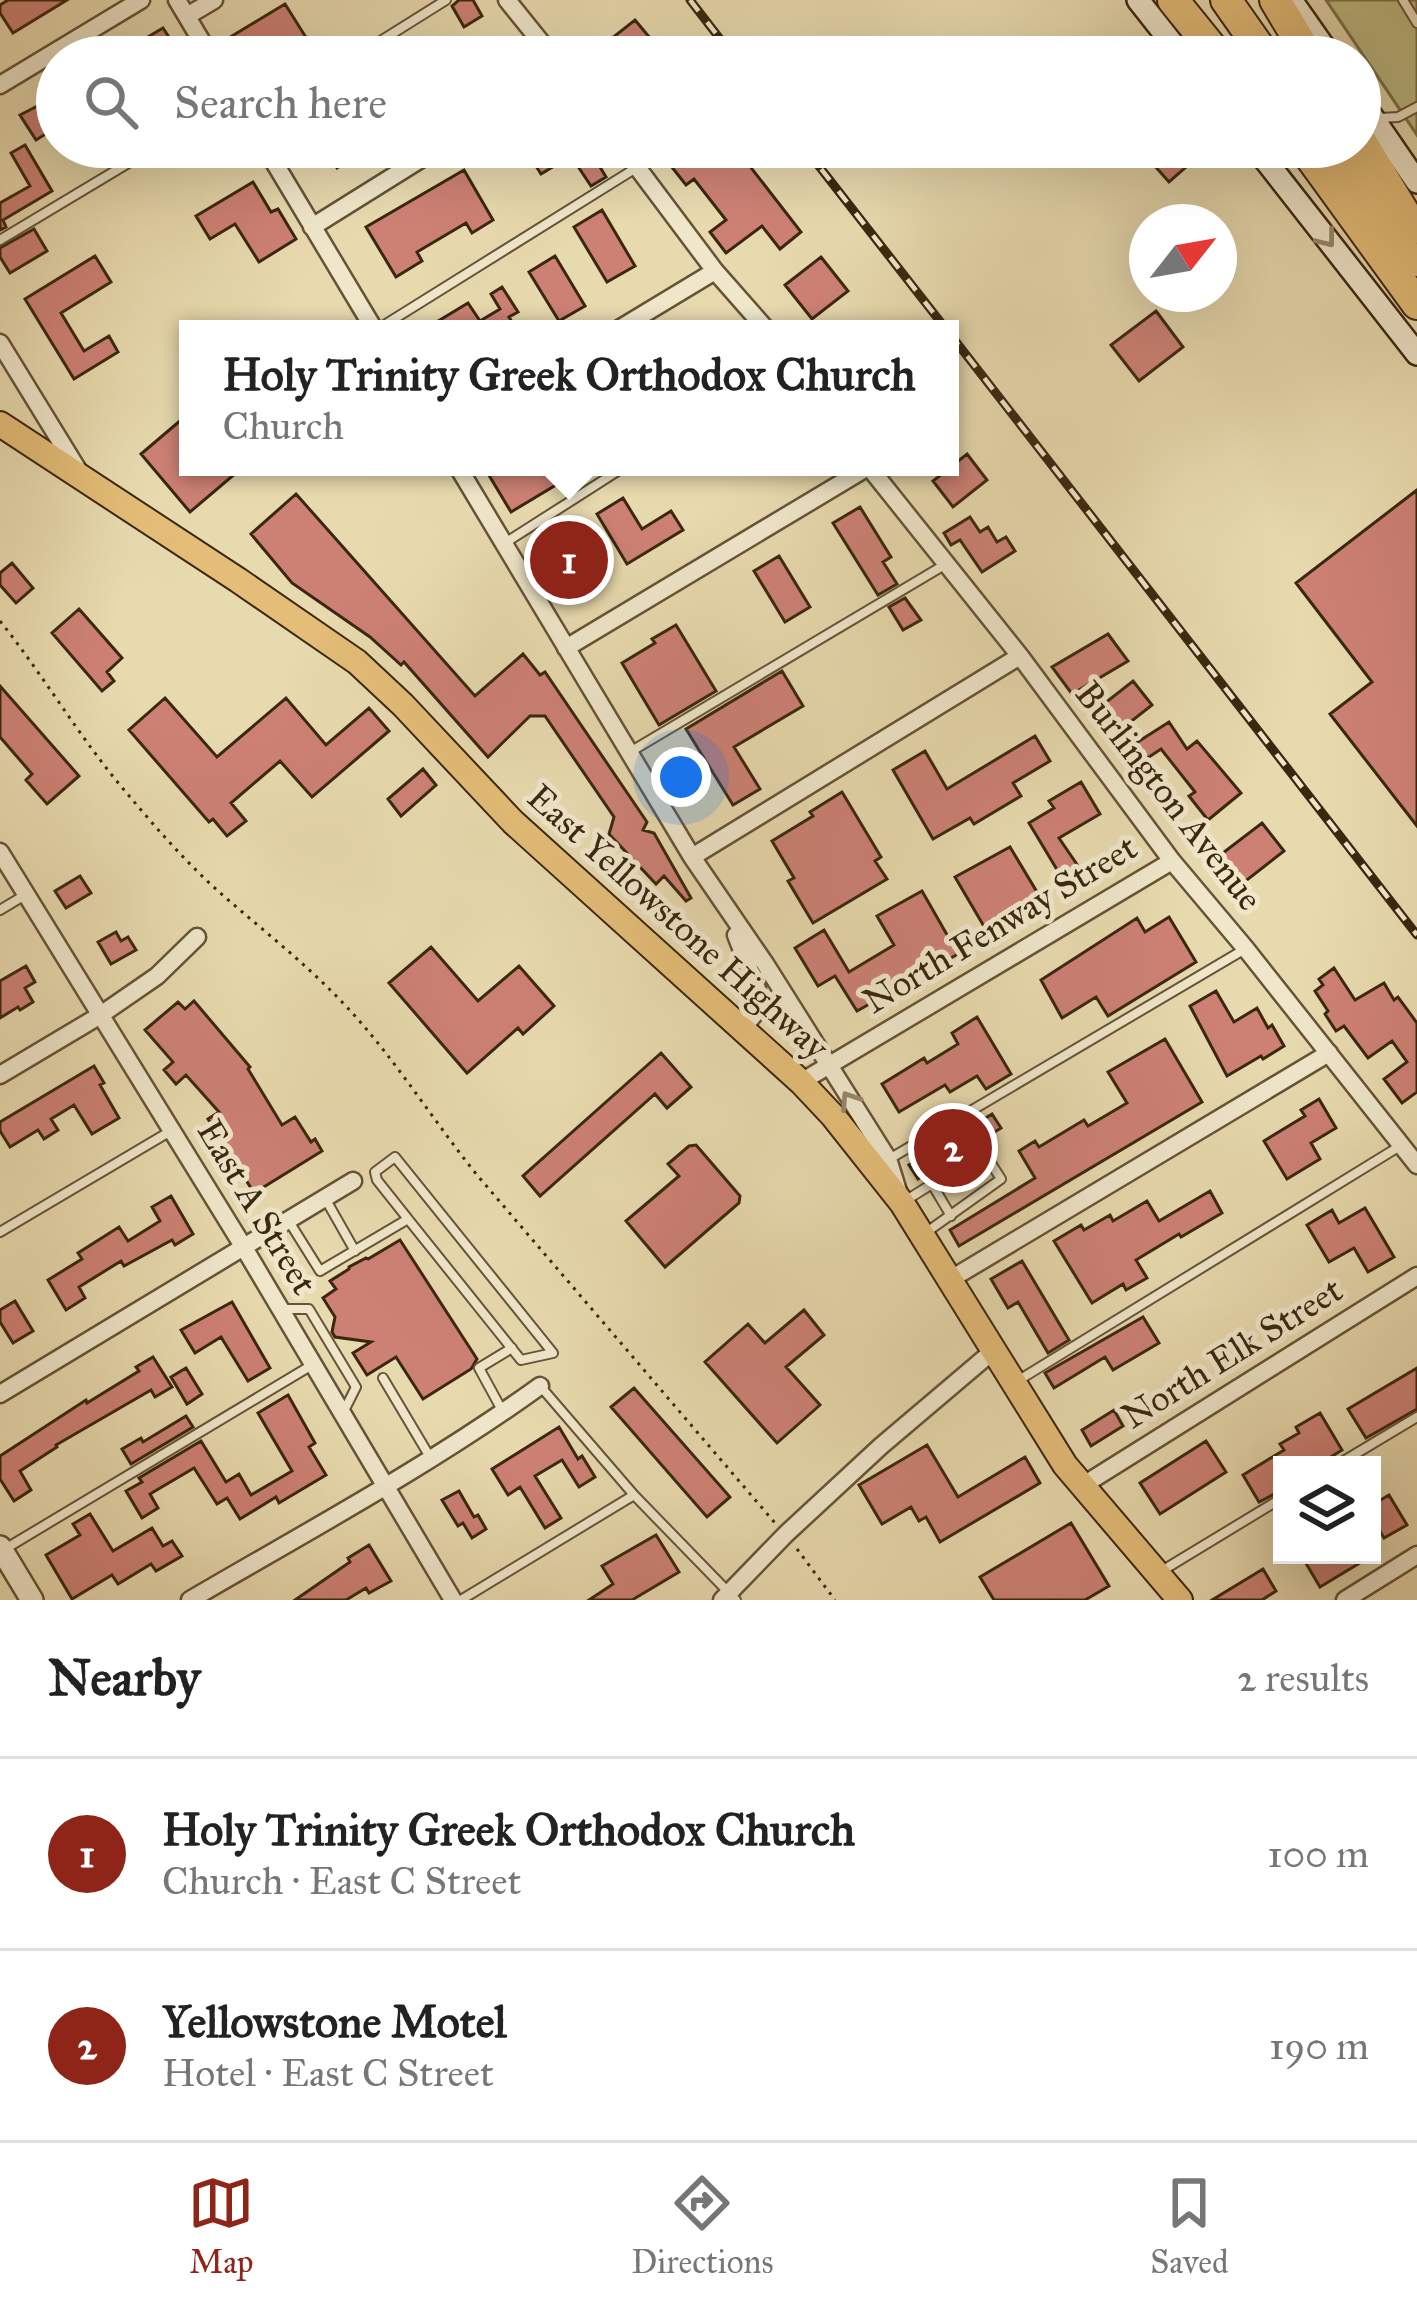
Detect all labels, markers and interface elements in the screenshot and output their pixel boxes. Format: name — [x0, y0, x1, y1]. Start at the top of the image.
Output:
search box — [36, 36, 1381, 168]
icon: search — [78, 69, 144, 135]
text: Search here — [174, 75, 387, 130]
north arrow — [1129, 204, 1237, 312]
one-way arrow — [1313, 226, 1334, 248]
popup — [179, 320, 959, 476]
text: Holy Trinity Greek Orthodox Church — [223, 347, 916, 402]
text: Church — [223, 402, 344, 450]
pin: 1 — [530, 515, 608, 605]
street label: Burlington Avenue — [1066, 673, 1272, 919]
your location — [651, 747, 711, 807]
street label: East Yellowstone Highway — [518, 775, 839, 1070]
street label: North Fenway Street — [855, 825, 1145, 1023]
one-way arrow — [842, 1092, 864, 1114]
pin: 2 — [914, 1103, 992, 1193]
street label: East A Street — [188, 1112, 326, 1303]
street label: North Elk Street — [1114, 1268, 1351, 1438]
map controls — [1273, 1456, 1381, 1564]
button: layers — [1273, 1456, 1381, 1564]
text: Nearby — [48, 1647, 200, 1709]
text: 2 results — [1237, 1654, 1369, 1702]
text: Holy Trinity Greek Orthodox Church — [162, 1802, 855, 1857]
text: 1 — [79, 1830, 95, 1878]
text: 100 m — [1267, 1830, 1369, 1878]
text: Church · East C Street — [162, 1857, 521, 1905]
text: Yellowstone Motel — [162, 1994, 507, 2049]
text: 2 — [77, 2022, 97, 2070]
text: 190 m — [1269, 2022, 1369, 2070]
text: Hotel · East C Street — [162, 2049, 494, 2097]
tab: Map — [188, 2170, 254, 2282]
tab: Directions — [631, 2170, 773, 2282]
tab: Saved — [1150, 2170, 1229, 2282]

